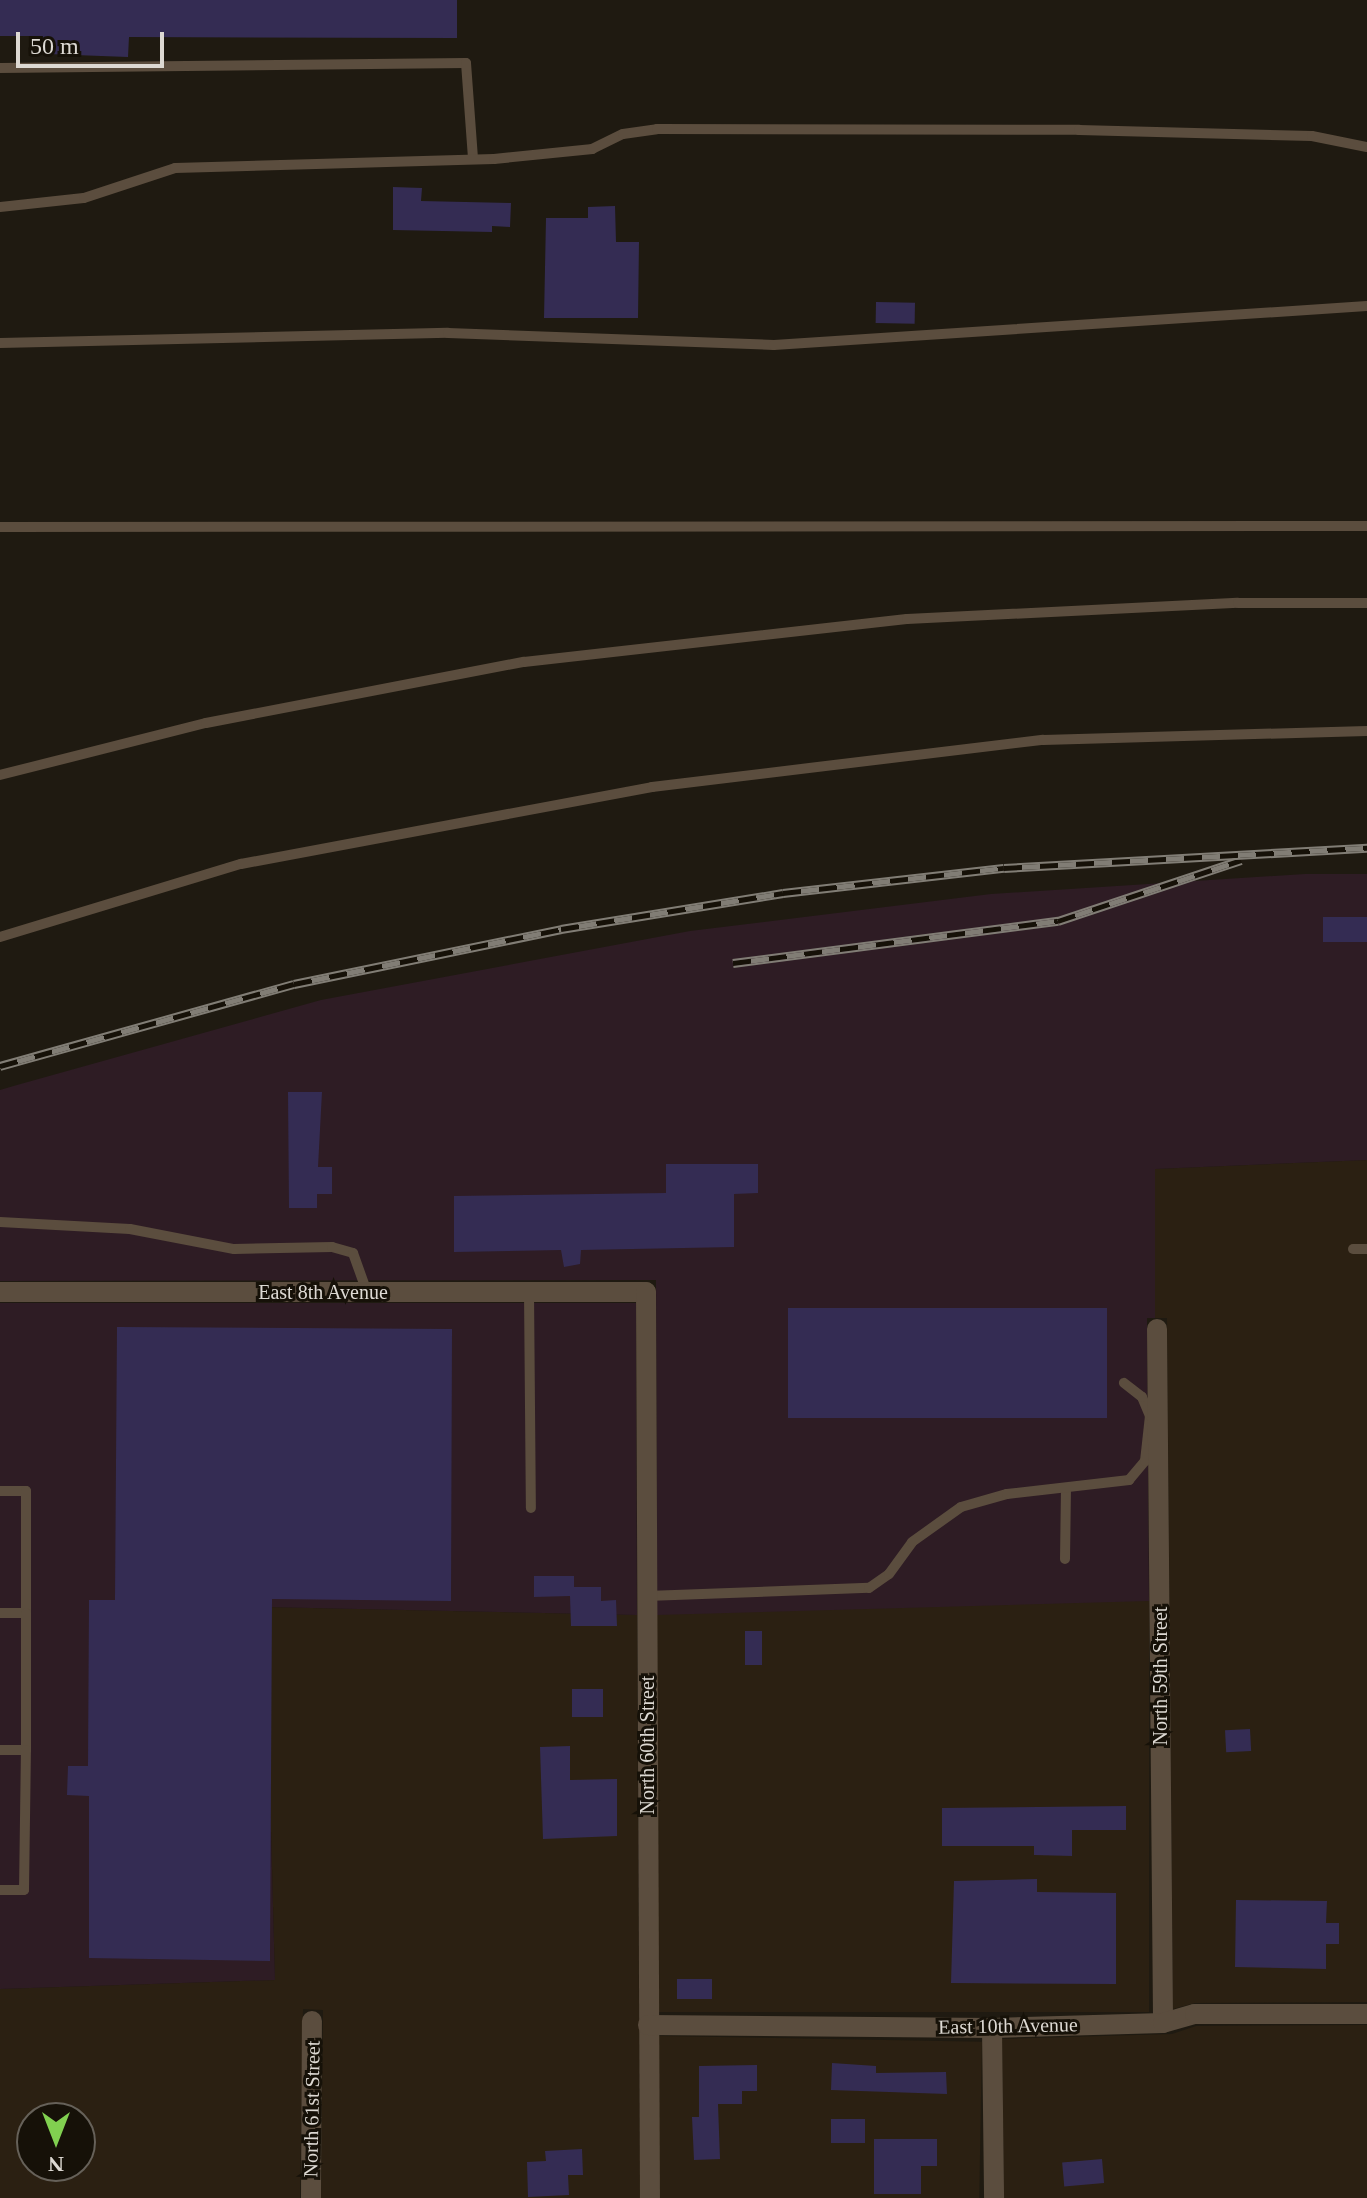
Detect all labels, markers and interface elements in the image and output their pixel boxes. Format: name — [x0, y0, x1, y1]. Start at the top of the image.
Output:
scale bar — [20, 16, 168, 66]
text: 50 m — [30, 33, 79, 59]
street label: East 8th Avenue — [258, 1280, 388, 1304]
street label: North 59th Street — [1148, 1607, 1172, 1745]
street label: North 60th Street — [635, 1676, 659, 1814]
street label: East 10th Avenue — [937, 2013, 1079, 2039]
street label: North 61st Street — [299, 2040, 325, 2178]
north arrow — [16, 2102, 96, 2182]
text: N — [48, 2152, 64, 2177]

